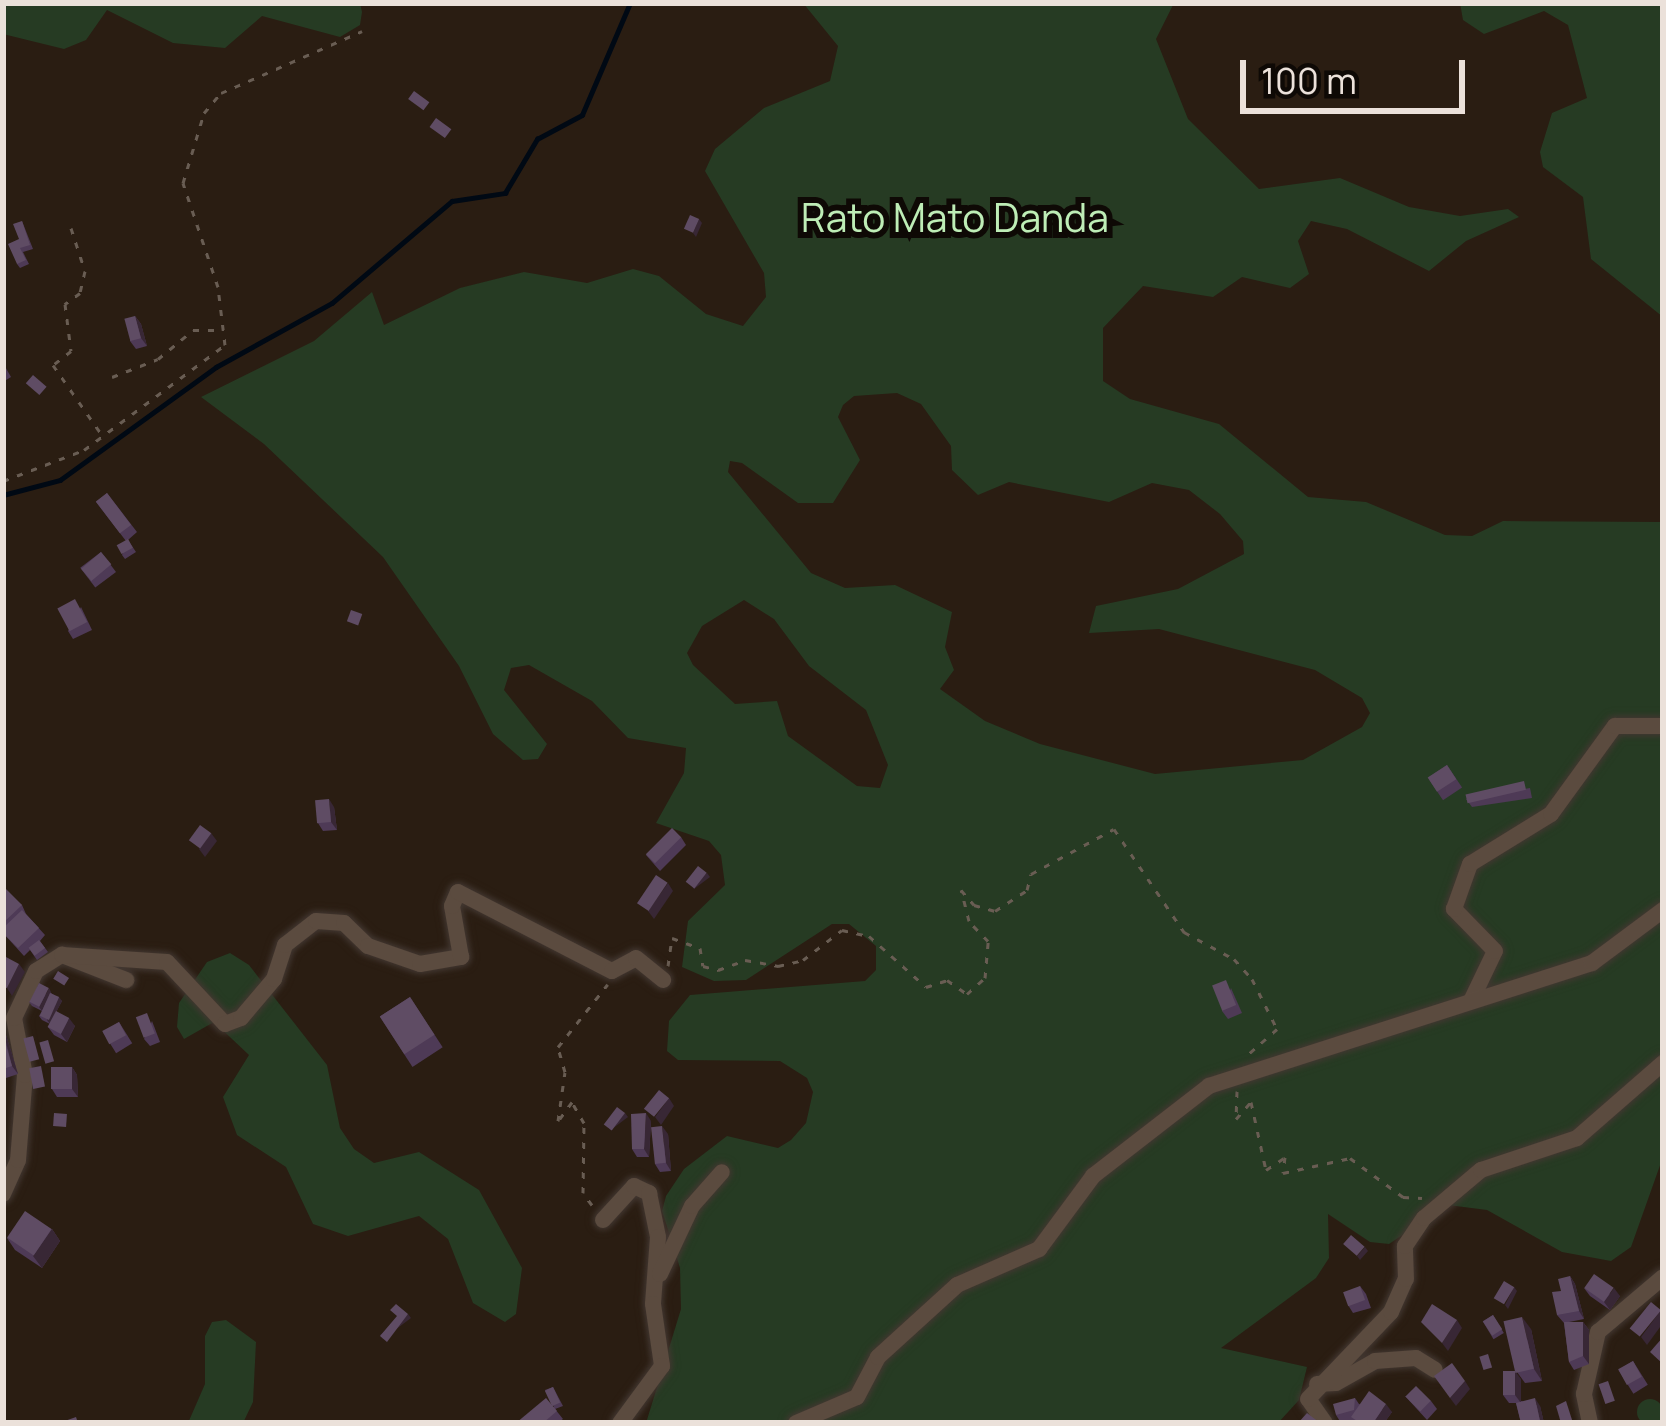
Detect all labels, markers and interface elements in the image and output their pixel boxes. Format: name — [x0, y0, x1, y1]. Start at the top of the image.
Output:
scale bar — [1246, 36, 1471, 110]
text: 100 m — [1261, 56, 1357, 105]
park label: Rato Mato Danda — [801, 194, 1109, 240]

